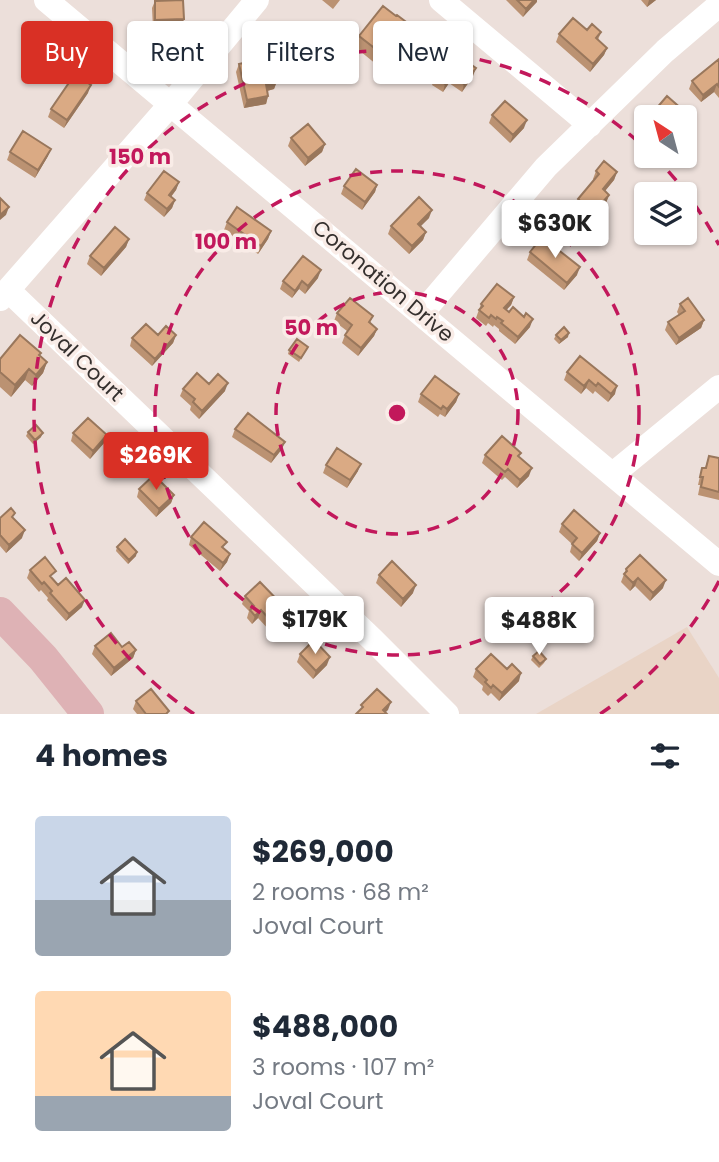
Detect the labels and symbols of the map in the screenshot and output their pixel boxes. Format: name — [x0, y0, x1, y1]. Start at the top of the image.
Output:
north arrow — [634, 105, 696, 168]
text: 150 m — [109, 142, 171, 171]
pin: $630K — [506, 201, 604, 260]
street label: Coronation Drive — [306, 213, 460, 348]
text: 100 m — [195, 227, 257, 256]
street label: Joval Court — [24, 304, 131, 408]
text: 50 m — [284, 313, 338, 342]
centre of rings — [385, 401, 409, 425]
pin: $269K — [107, 433, 205, 492]
pin: $179K — [266, 596, 364, 656]
pin: $488K — [490, 598, 588, 657]

